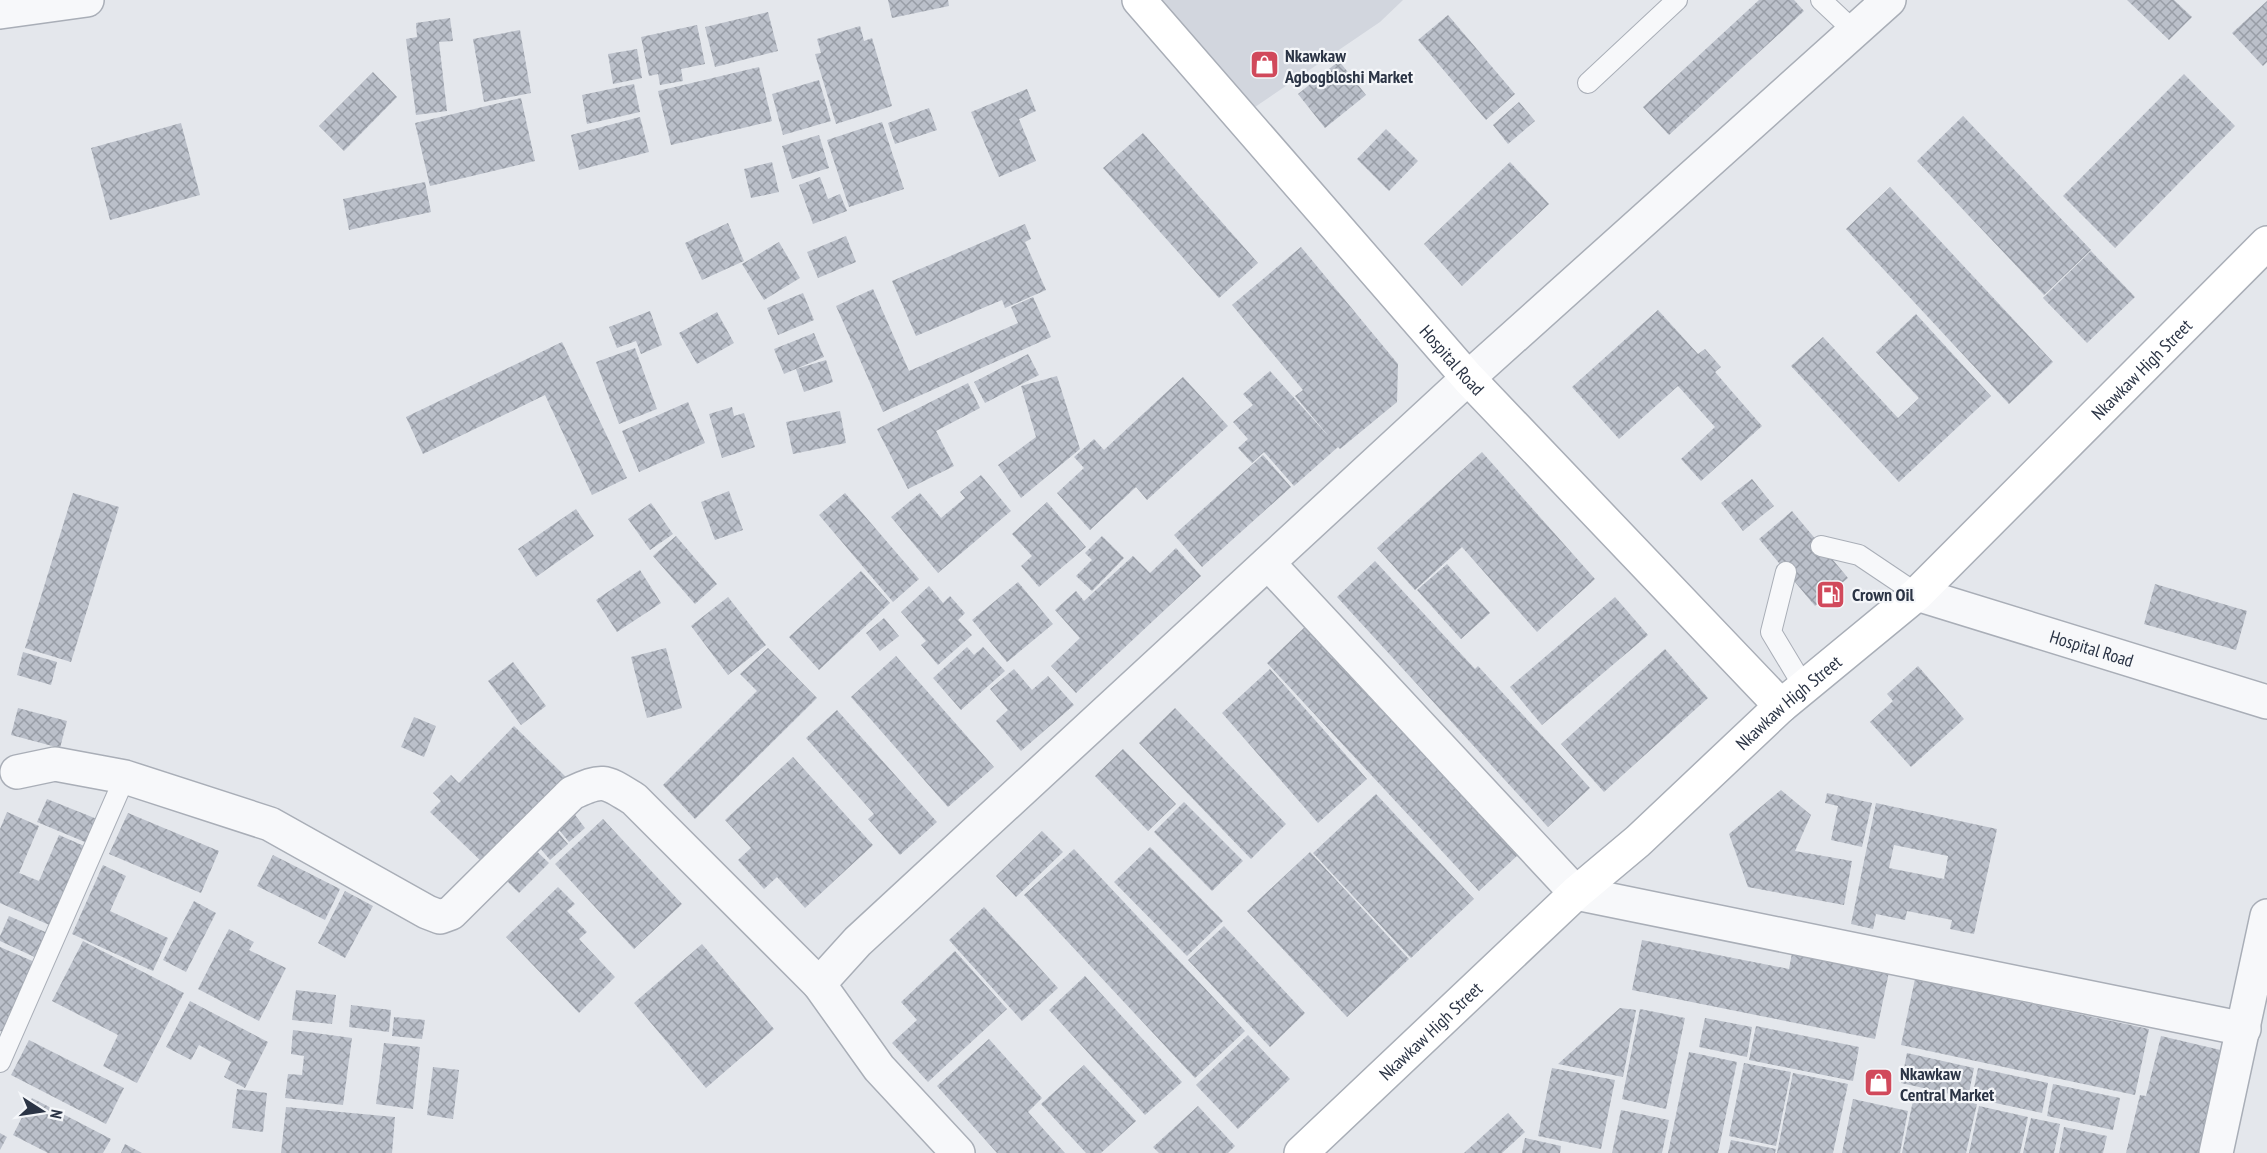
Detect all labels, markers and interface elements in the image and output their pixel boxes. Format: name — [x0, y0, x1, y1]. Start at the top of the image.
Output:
place label: Nkawkaw Agbogbloshi Market — [1284, 44, 1414, 88]
shop icon: Nkawkaw Agbogbloshi Market — [1248, 49, 1280, 81]
street label: Nkawkaw High Street — [2086, 314, 2197, 424]
street label: Hospital Road — [1415, 320, 1489, 400]
fuel station icon: Crown Oil — [1815, 578, 1847, 610]
place label: Crown Oil — [1852, 583, 1915, 606]
street label: Hospital Road — [2047, 624, 2136, 672]
street label: Nkawkaw High Street — [1730, 650, 1846, 755]
street label: Nkawkaw High Street — [1374, 977, 1487, 1085]
place label: Nkawkaw Central Market — [1900, 1062, 1995, 1106]
shop icon: Nkawkaw Central Market — [1863, 1067, 1895, 1099]
north arrow — [12, 1081, 72, 1141]
text: N — [46, 1108, 67, 1120]

